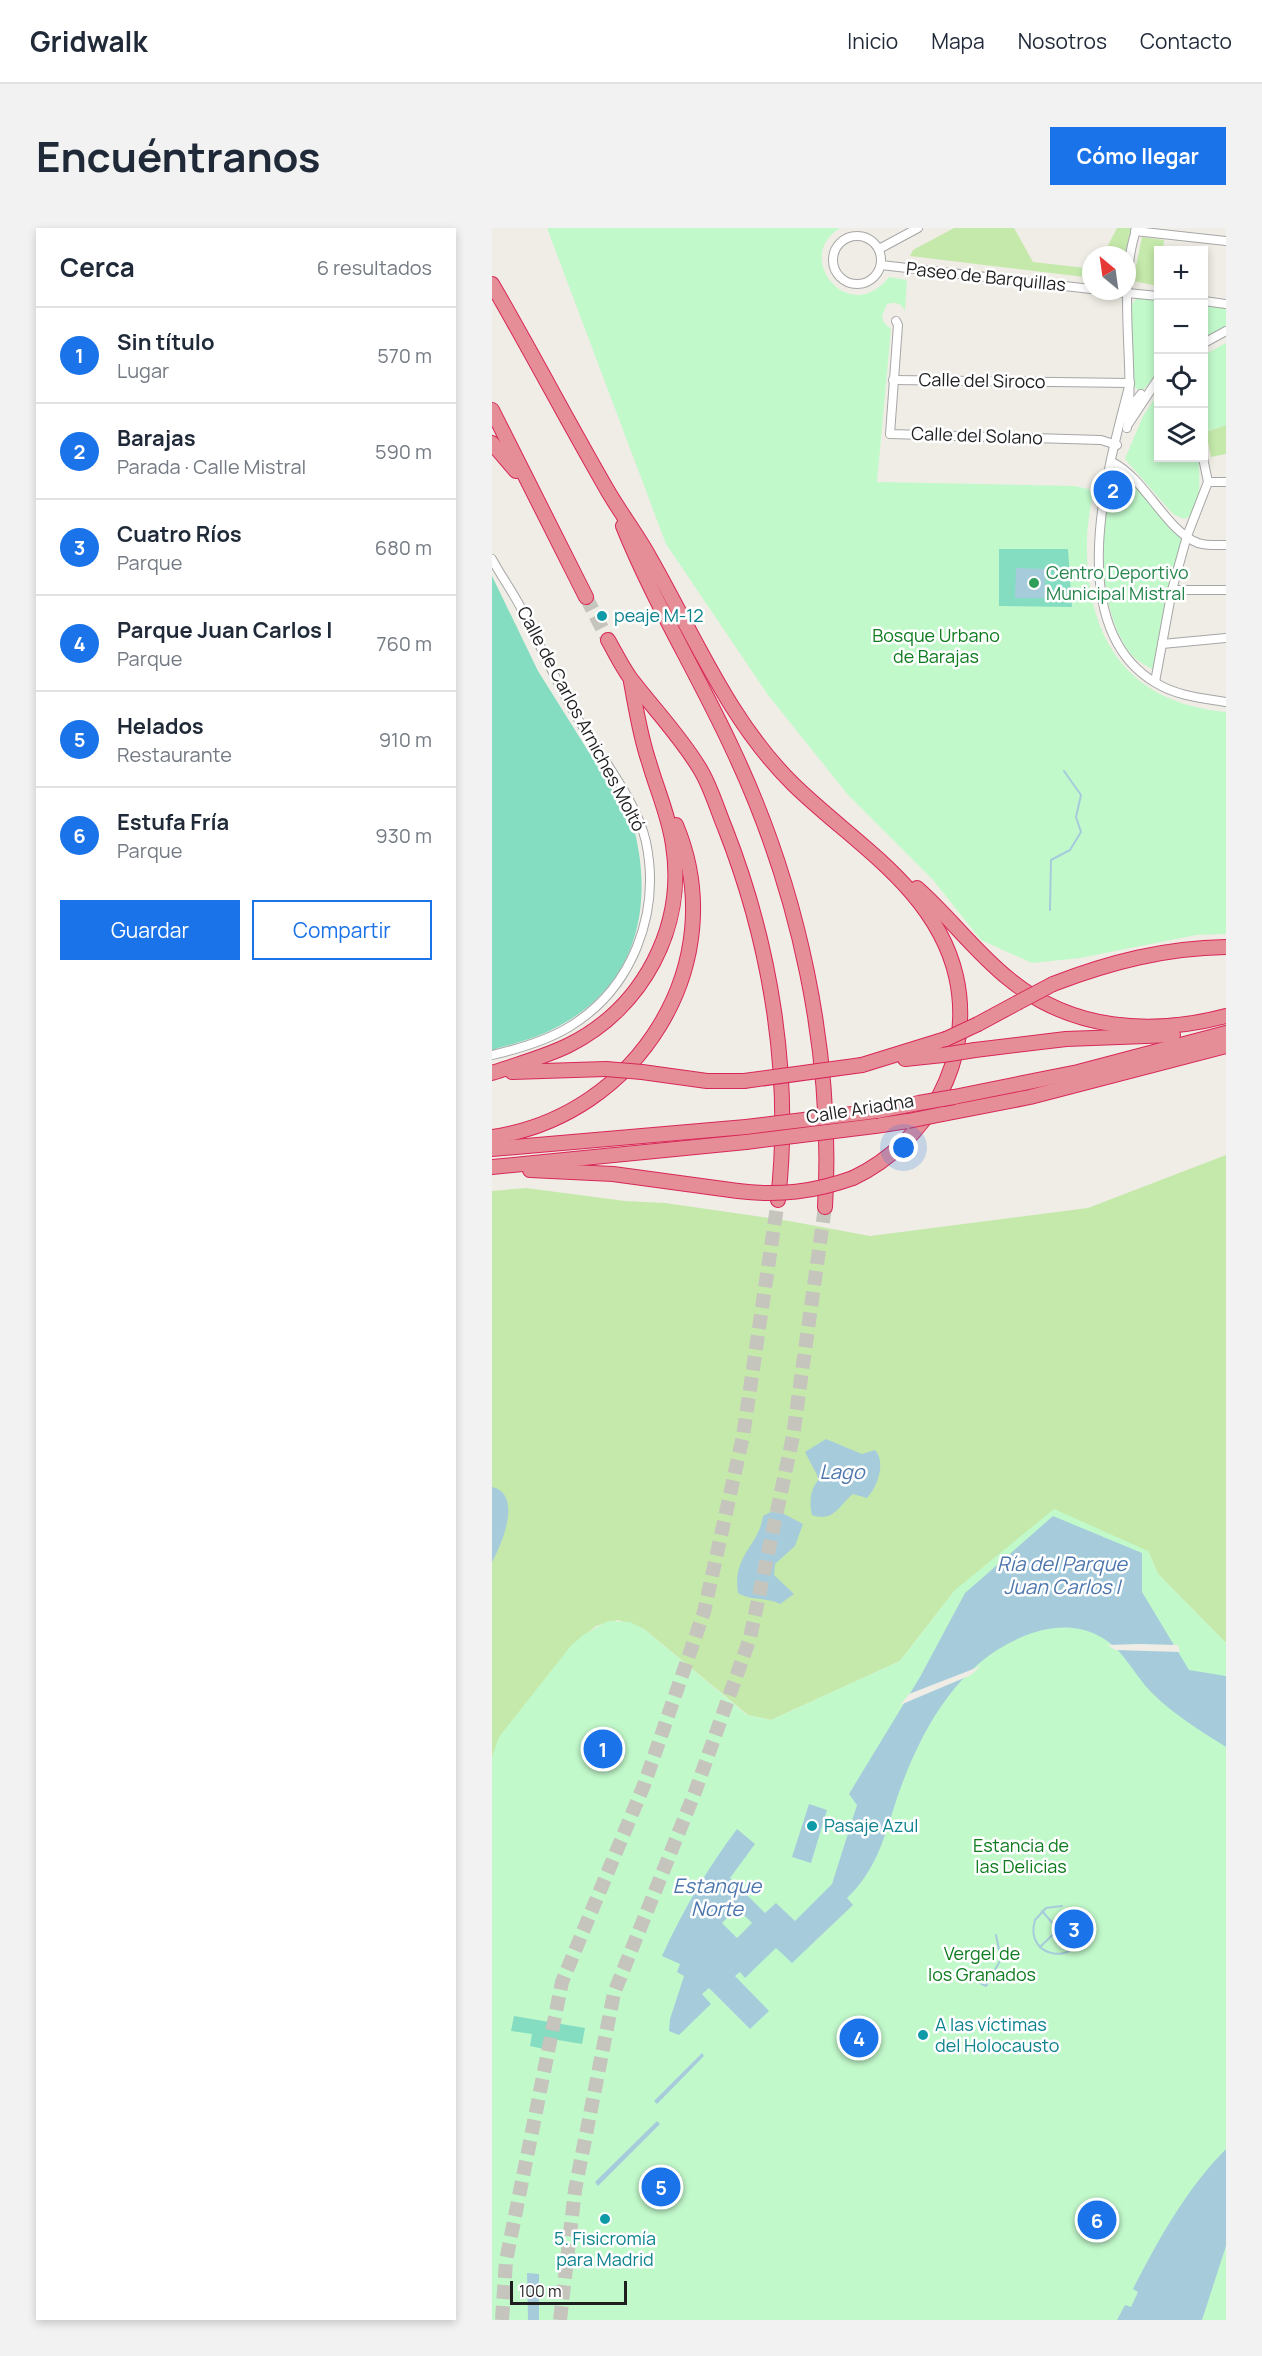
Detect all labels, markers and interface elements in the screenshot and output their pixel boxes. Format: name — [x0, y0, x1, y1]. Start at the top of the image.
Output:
text: Gridwalk — [30, 22, 147, 60]
text: Inicio — [847, 27, 898, 55]
text: Mapa — [931, 27, 985, 55]
text: Nosotros — [1018, 27, 1107, 55]
text: Contacto — [1140, 27, 1232, 55]
text: Encuéntranos — [36, 127, 321, 185]
button: Cómo llegar — [1050, 127, 1226, 185]
north arrow — [1082, 246, 1136, 300]
map controls — [1154, 246, 1208, 462]
button: + — [1154, 246, 1208, 300]
text: Cerca — [60, 249, 135, 285]
text: 6 resultados — [317, 254, 432, 281]
street label: Paseo de Barquillas — [905, 256, 1067, 296]
button: − — [1154, 300, 1208, 354]
text: Sin título — [117, 327, 215, 357]
text: 1 — [75, 342, 84, 369]
text: 570 m — [377, 342, 432, 369]
button: locate — [1154, 354, 1208, 408]
text: Lugar — [117, 357, 169, 384]
street label: Calle del Siroco — [918, 367, 1046, 393]
button: layers — [1154, 408, 1208, 462]
street label: Calle del Solano — [911, 421, 1043, 449]
text: Barajas — [117, 423, 196, 453]
text: 2 — [74, 438, 85, 465]
text: 590 m — [375, 438, 432, 465]
text: Parada · Calle Mistral — [117, 453, 306, 480]
pin: 2 — [1094, 468, 1132, 512]
text: Cuatro Ríos — [117, 519, 242, 549]
text: 3 — [74, 534, 85, 561]
text: 680 m — [375, 534, 432, 561]
text: Parque — [117, 549, 182, 576]
place label: Centro Deportivo Municipal Mistral — [1046, 560, 1189, 605]
marker: Centro Deportivo Municipal Mistral — [1027, 576, 1041, 590]
street label: Calle de Carlos Arniches Moltó — [512, 602, 652, 835]
place label: peaje M-12 — [614, 603, 704, 627]
marker: peaje M-12 — [595, 609, 609, 623]
text: Parque Juan Carlos I — [117, 615, 332, 645]
park label: Bosque Urbano de Barajas — [872, 623, 1000, 668]
text: 4 — [73, 630, 86, 657]
text: 760 m — [376, 630, 432, 657]
text: Parque — [117, 645, 182, 672]
text: Helados — [117, 711, 204, 741]
text: 5 — [74, 726, 85, 753]
text: 910 m — [379, 726, 432, 753]
text: Restaurante — [117, 741, 232, 768]
text: Estufa Fría — [117, 807, 229, 837]
text: 6 — [73, 822, 86, 849]
text: 930 m — [375, 822, 432, 849]
text: Parque — [117, 837, 182, 864]
button: Guardar — [60, 900, 240, 960]
button: Compartir — [252, 900, 432, 960]
street label: Calle Ariadna — [804, 1088, 915, 1128]
your location — [889, 1133, 918, 1162]
water label: Lago — [820, 1458, 866, 1485]
water label: Ría del Parque Juan Carlos I — [997, 1550, 1128, 1600]
pin: 1 — [584, 1726, 622, 1772]
place label: Pasaje Azul — [824, 1813, 918, 1837]
marker: Pasaje Azul — [805, 1819, 819, 1833]
park label: Estancia de las Delicias — [973, 1833, 1069, 1878]
water label: Estanque Norte — [673, 1872, 762, 1922]
pin: 3 — [1054, 1906, 1094, 1952]
park label: Vergel de los Granados — [928, 1941, 1036, 1986]
place label: A las víctimas del Holocausto — [935, 2012, 1059, 2057]
pin: 4 — [840, 2016, 878, 2060]
marker: A las víctimas del Holocausto — [916, 2028, 930, 2042]
pin: 5 — [642, 2164, 680, 2210]
pin: 6 — [1078, 2198, 1116, 2242]
marker: 5. Fisicromía para Madrid — [598, 2212, 612, 2226]
place label: 5. Fisicromía para Madrid — [554, 2226, 656, 2271]
scale bar — [510, 2278, 627, 2306]
text: 100 m — [519, 2280, 562, 2302]

